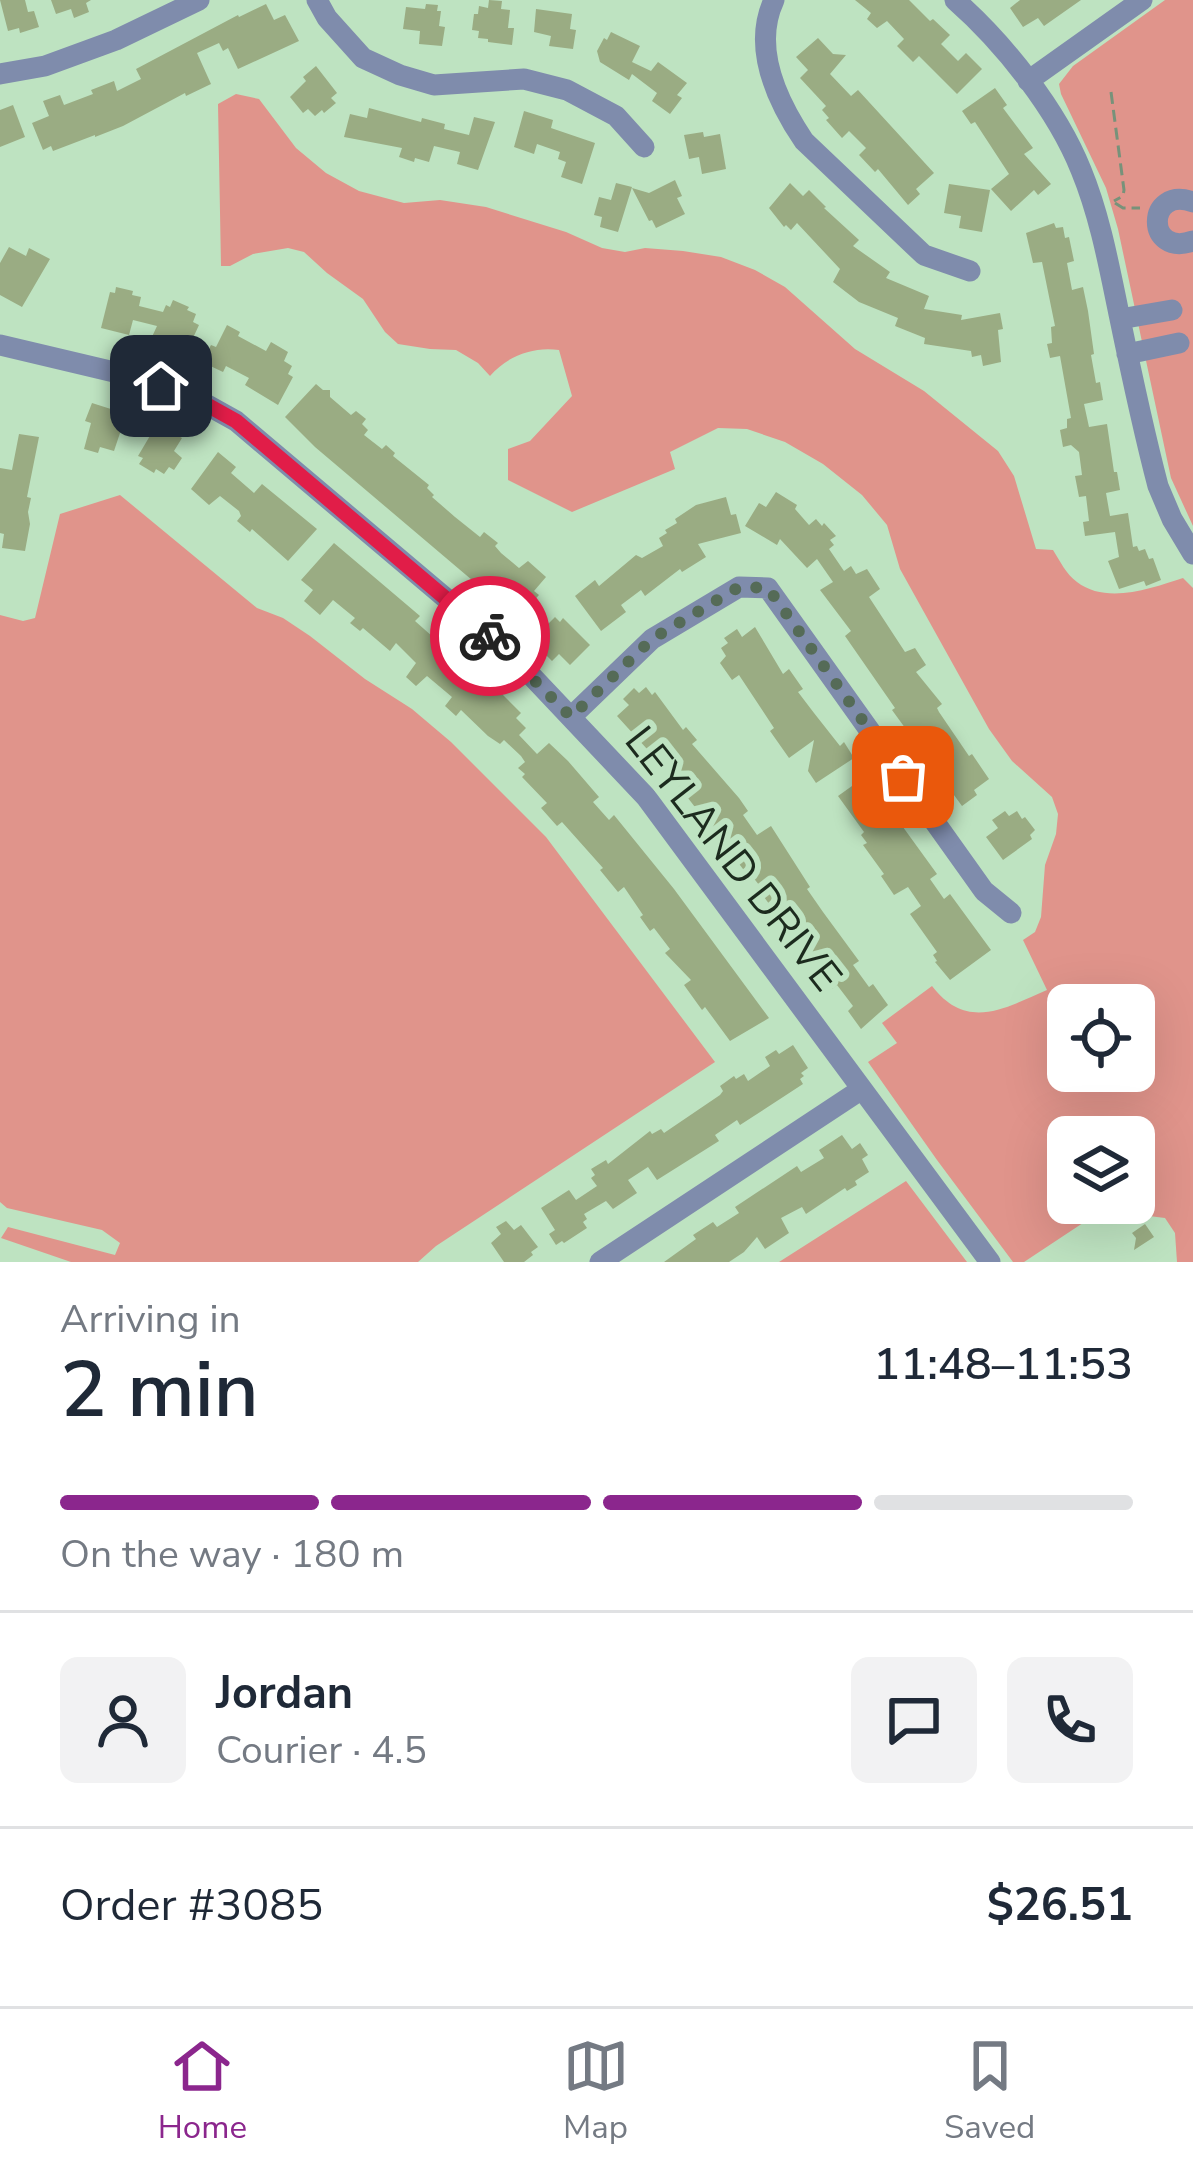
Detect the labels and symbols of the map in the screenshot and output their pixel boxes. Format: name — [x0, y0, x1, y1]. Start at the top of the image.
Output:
pin — [110, 335, 212, 437]
courier — [430, 576, 550, 696]
street label: LEYLAND DRIVE — [611, 715, 854, 1003]
pin — [852, 726, 954, 828]

